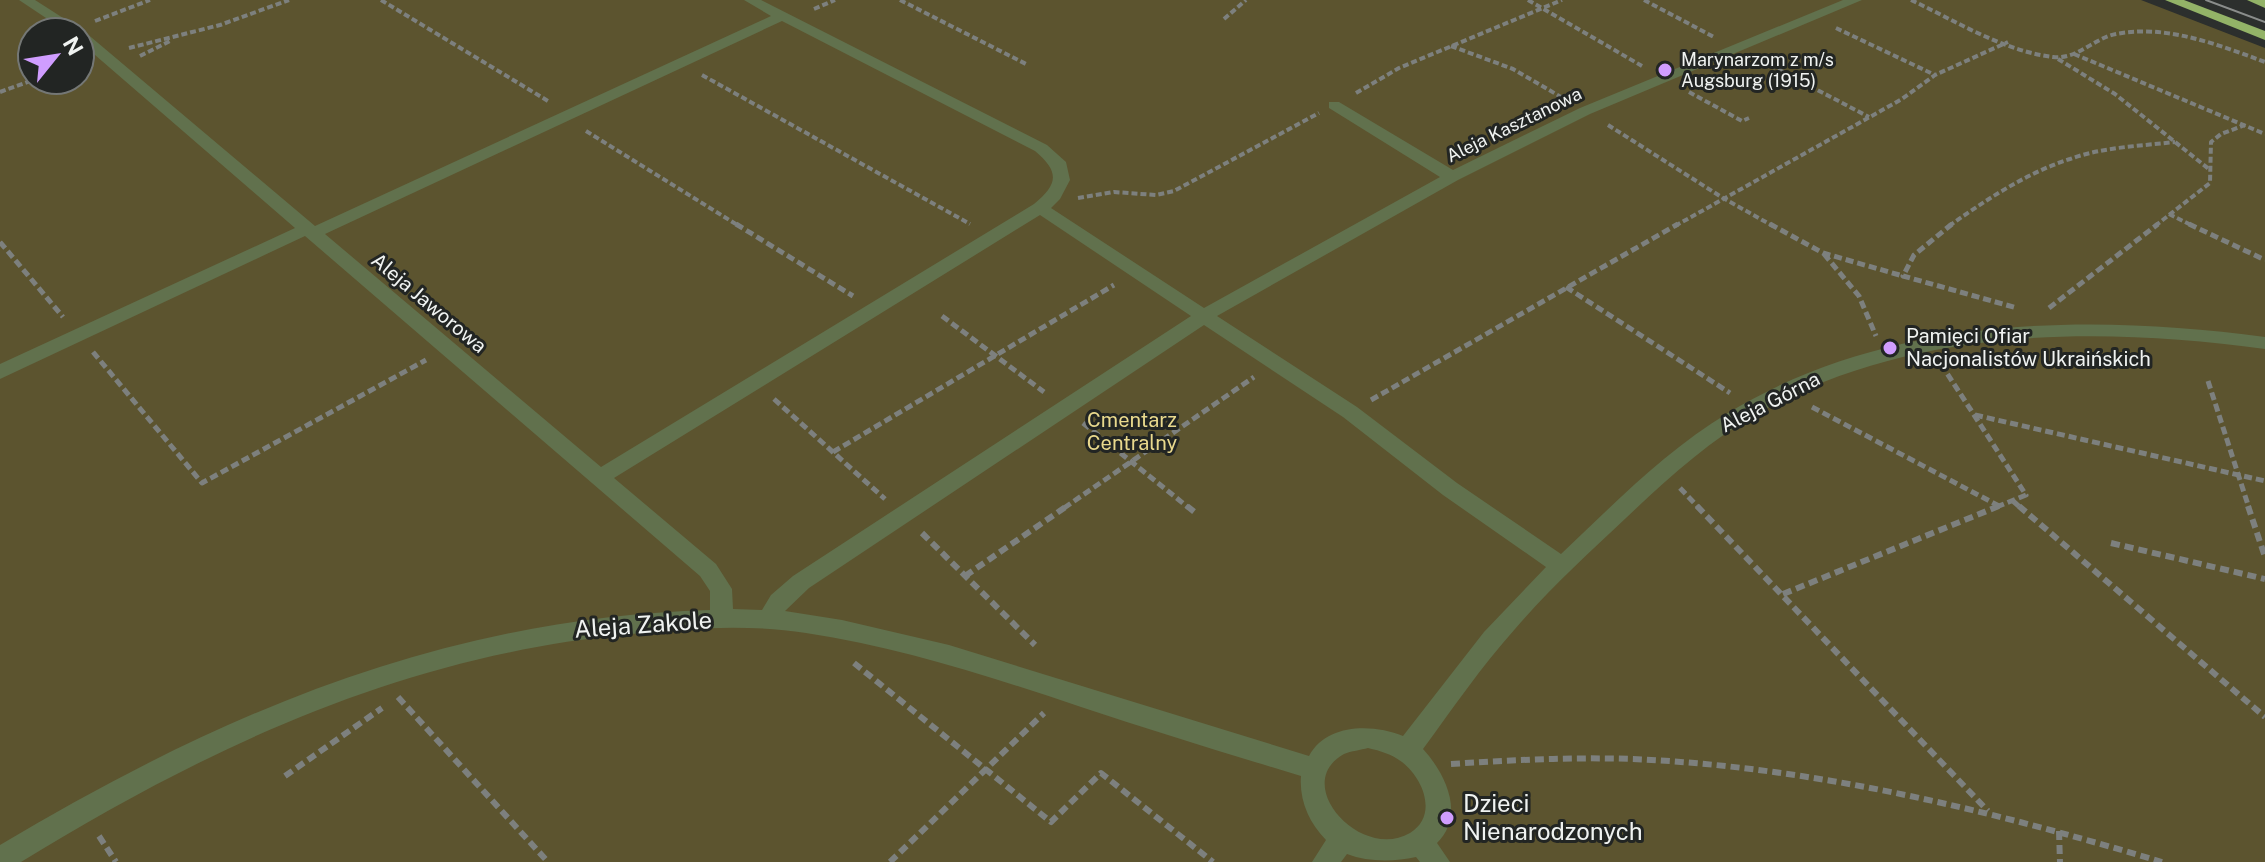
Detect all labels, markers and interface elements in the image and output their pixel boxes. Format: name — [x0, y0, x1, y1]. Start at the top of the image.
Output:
north arrow — [16, 16, 96, 96]
text: N — [58, 32, 89, 60]
place label: Marynarzom z m/s Augsburg (1915) — [1681, 49, 1834, 91]
marker: Marynarzom z m/s Augsburg (1915) — [1656, 61, 1674, 79]
street label: Aleja Kasztanowa — [1443, 83, 1585, 166]
street label: Aleja Jaworowa — [367, 248, 491, 358]
place label: Pamięci Ofiar Nacjonalistów Ukraińskich — [1906, 324, 2151, 371]
marker: Pamięci Ofiar Nacjonalistów Ukraińskich — [1881, 339, 1899, 357]
street label: Aleja Górna — [1716, 367, 1824, 437]
park label: Cmentarz Centralny — [1087, 408, 1177, 455]
street label: Aleja Zakole — [573, 605, 713, 643]
place label: Dzieci Nienarodzonych — [1463, 789, 1643, 845]
marker: Dzieci Nienarodzonych — [1438, 809, 1456, 827]

